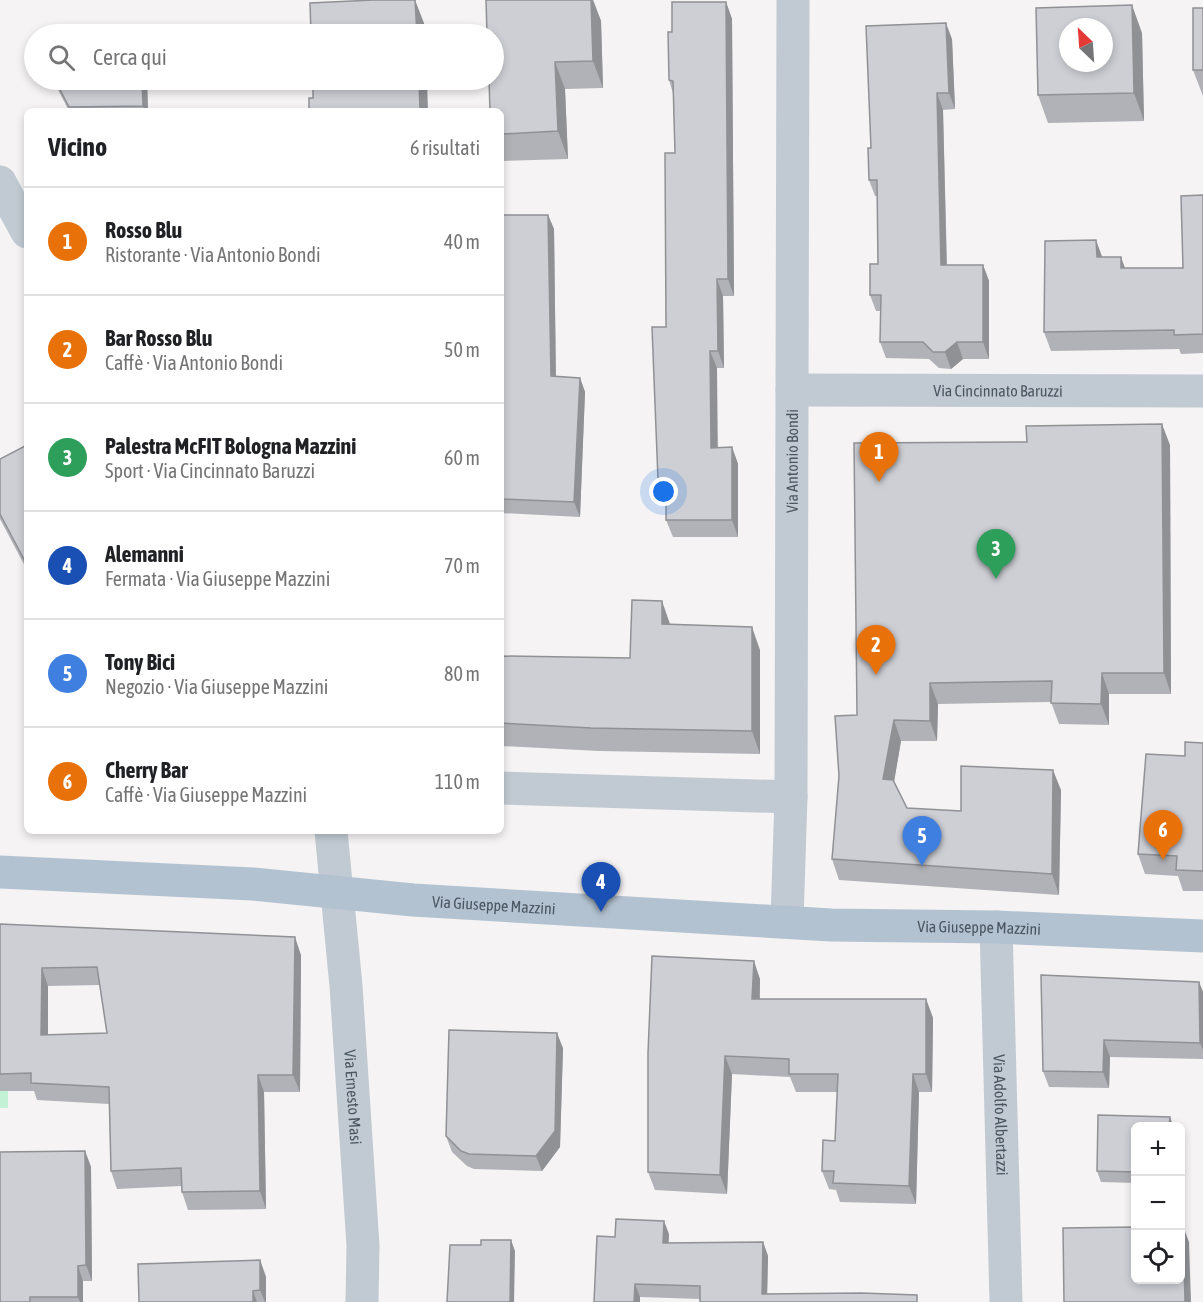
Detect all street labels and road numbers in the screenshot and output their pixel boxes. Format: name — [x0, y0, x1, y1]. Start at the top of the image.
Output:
street label: Via Cincinnato Baruzzi — [933, 381, 1063, 400]
street label: Via Antonio Bondi — [783, 409, 801, 513]
street label: Via Giuseppe Mazzini — [432, 892, 556, 918]
street label: Via Giuseppe Mazzini — [917, 917, 1041, 938]
street label: Via Ernesto Masi — [341, 1049, 365, 1145]
street label: Via Adolfo Albertazzi — [990, 1054, 1012, 1176]

